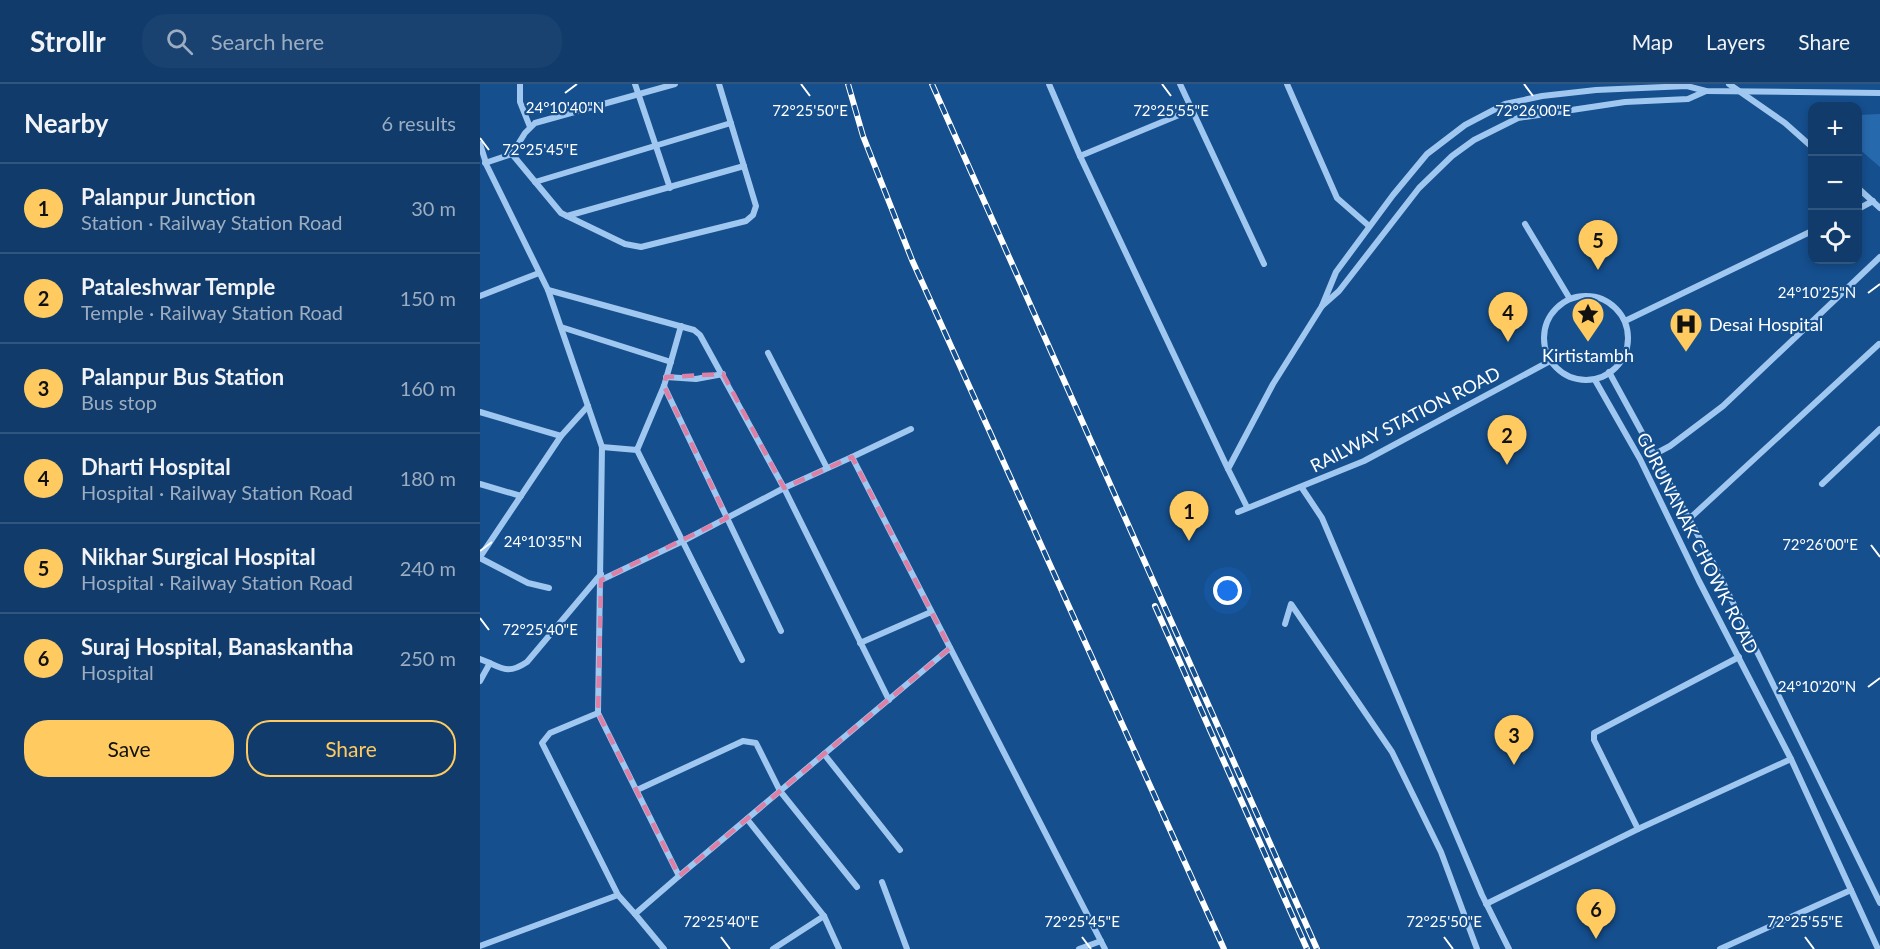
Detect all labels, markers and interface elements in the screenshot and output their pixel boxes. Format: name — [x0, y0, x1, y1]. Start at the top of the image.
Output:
search box — [142, 14, 562, 68]
text: Strollr — [30, 24, 106, 58]
icon: search — [163, 25, 196, 58]
text: Search here — [211, 28, 324, 55]
text: Map — [1632, 29, 1673, 54]
text: Layers — [1706, 29, 1765, 54]
text: Share — [1798, 29, 1850, 54]
text: 24°10'40"N — [526, 98, 604, 116]
text: 72°25'50"E — [772, 101, 848, 119]
text: 72°25'55"E — [1133, 101, 1209, 119]
text: 72°26'00"E — [1495, 101, 1571, 119]
map controls — [1808, 102, 1862, 264]
button: + — [1808, 102, 1862, 156]
text: Nearby — [24, 107, 109, 139]
text: 6 results — [381, 111, 456, 135]
text: 72°25'45"E — [502, 140, 578, 158]
button: − — [1808, 156, 1862, 210]
text: Palanpur Junction — [81, 183, 256, 210]
text: 1 — [38, 196, 49, 220]
text: 30 m — [411, 196, 456, 220]
text: Station · Railway Station Road — [81, 210, 342, 234]
button: locate — [1808, 210, 1862, 264]
pin: 5 — [1578, 220, 1618, 270]
text: Pataleshwar Temple — [81, 273, 275, 300]
text: 24°10'25"N — [1778, 283, 1856, 301]
text: 2 — [38, 286, 49, 310]
text: 150 m — [400, 286, 456, 310]
pin: 4 — [1488, 292, 1528, 342]
place icon: Kirtistambh — [1570, 296, 1606, 343]
text: Temple · Railway Station Road — [81, 300, 343, 324]
hospital icon: Desai Hospital — [1668, 306, 1704, 353]
place label: Desai Hospital — [1709, 313, 1823, 335]
place label: Kirtistambh — [1542, 344, 1634, 366]
street label: RAILWAY STATION ROAD — [1306, 362, 1504, 476]
text: Palanpur Bus Station — [81, 363, 284, 390]
text: 3 — [38, 376, 49, 400]
text: 160 m — [400, 376, 456, 400]
text: Bus stop — [81, 390, 157, 414]
pin: 2 — [1488, 416, 1526, 465]
street label: GURUNANAK CHOWK ROAD — [1632, 429, 1764, 657]
text: Dharti Hospital — [81, 453, 231, 480]
text: 4 — [38, 466, 49, 490]
text: 180 m — [400, 466, 456, 490]
text: Hospital · Railway Station Road — [81, 480, 353, 504]
pin: 1 — [1170, 492, 1208, 541]
text: 24°10'35"N — [504, 532, 582, 550]
text: 72°26'00"E — [1782, 535, 1858, 553]
text: Nikhar Surgical Hospital — [81, 543, 316, 570]
text: 5 — [38, 556, 49, 580]
text: 240 m — [400, 556, 456, 580]
text: Hospital · Railway Station Road — [81, 570, 353, 594]
your location — [1213, 576, 1242, 605]
text: 72°25'40"E — [502, 620, 578, 638]
text: Suraj Hospital, Banaskantha — [81, 633, 353, 660]
text: 6 — [38, 646, 49, 670]
text: 250 m — [400, 646, 456, 670]
text: Hospital — [81, 660, 154, 684]
text: 24°10'20"N — [1778, 677, 1856, 695]
pin: 3 — [1494, 716, 1534, 765]
button: Save — [24, 720, 234, 777]
button: Share — [246, 720, 456, 777]
pin: 6 — [1576, 890, 1616, 939]
text: 72°25'40"E — [683, 912, 759, 930]
text: 72°25'45"E — [1044, 912, 1120, 930]
text: 72°25'50"E — [1406, 912, 1482, 930]
text: 72°25'55"E — [1767, 912, 1843, 930]

